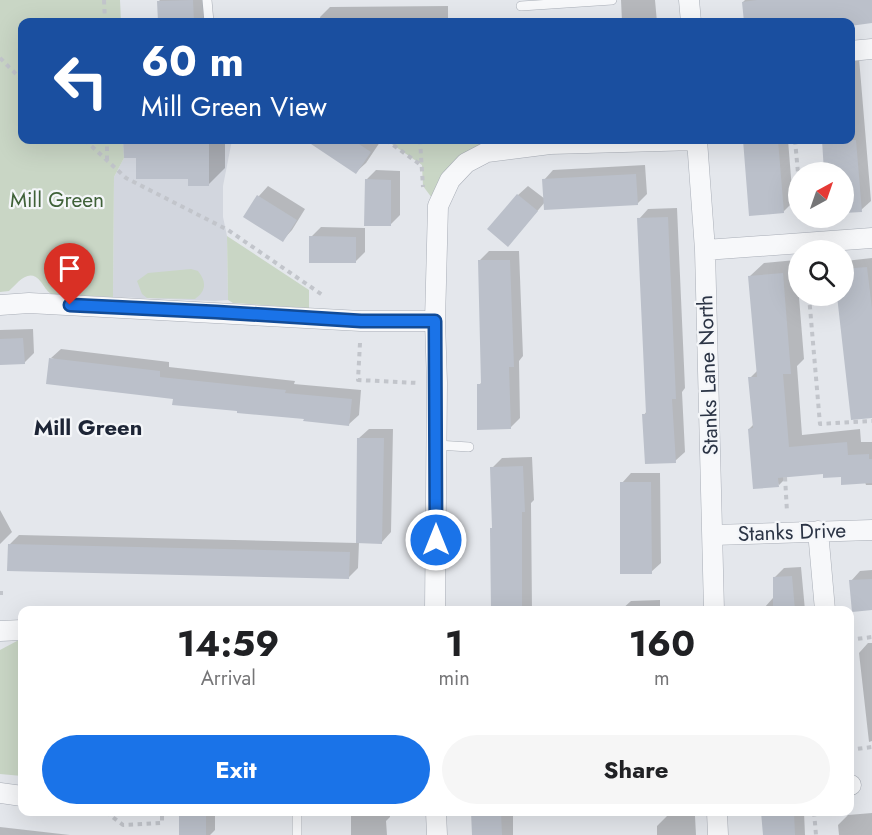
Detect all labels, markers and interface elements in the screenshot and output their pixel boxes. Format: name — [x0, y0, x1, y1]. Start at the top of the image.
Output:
text: 60 m — [141, 31, 244, 92]
icon: left — [42, 42, 120, 120]
text: Mill Green View — [141, 87, 327, 126]
north arrow — [788, 162, 854, 228]
map controls — [788, 162, 854, 306]
park label: Mill Green — [10, 185, 104, 215]
button: search — [788, 240, 854, 306]
pin — [44, 243, 95, 305]
icon: arrive — [53, 252, 86, 285]
street label: Stanks Lane North — [690, 294, 726, 456]
district label: Mill Green — [34, 411, 142, 443]
position arrow — [404, 508, 468, 572]
street label: Stanks Drive — [737, 515, 847, 549]
text: 14:59 — [177, 617, 279, 669]
text: 1 — [445, 617, 463, 669]
text: 160 — [629, 617, 695, 669]
text: Arrival — [201, 664, 256, 693]
text: min — [438, 664, 470, 693]
text: m — [654, 664, 670, 693]
button: Exit — [42, 735, 430, 804]
button: Share — [442, 735, 830, 804]

